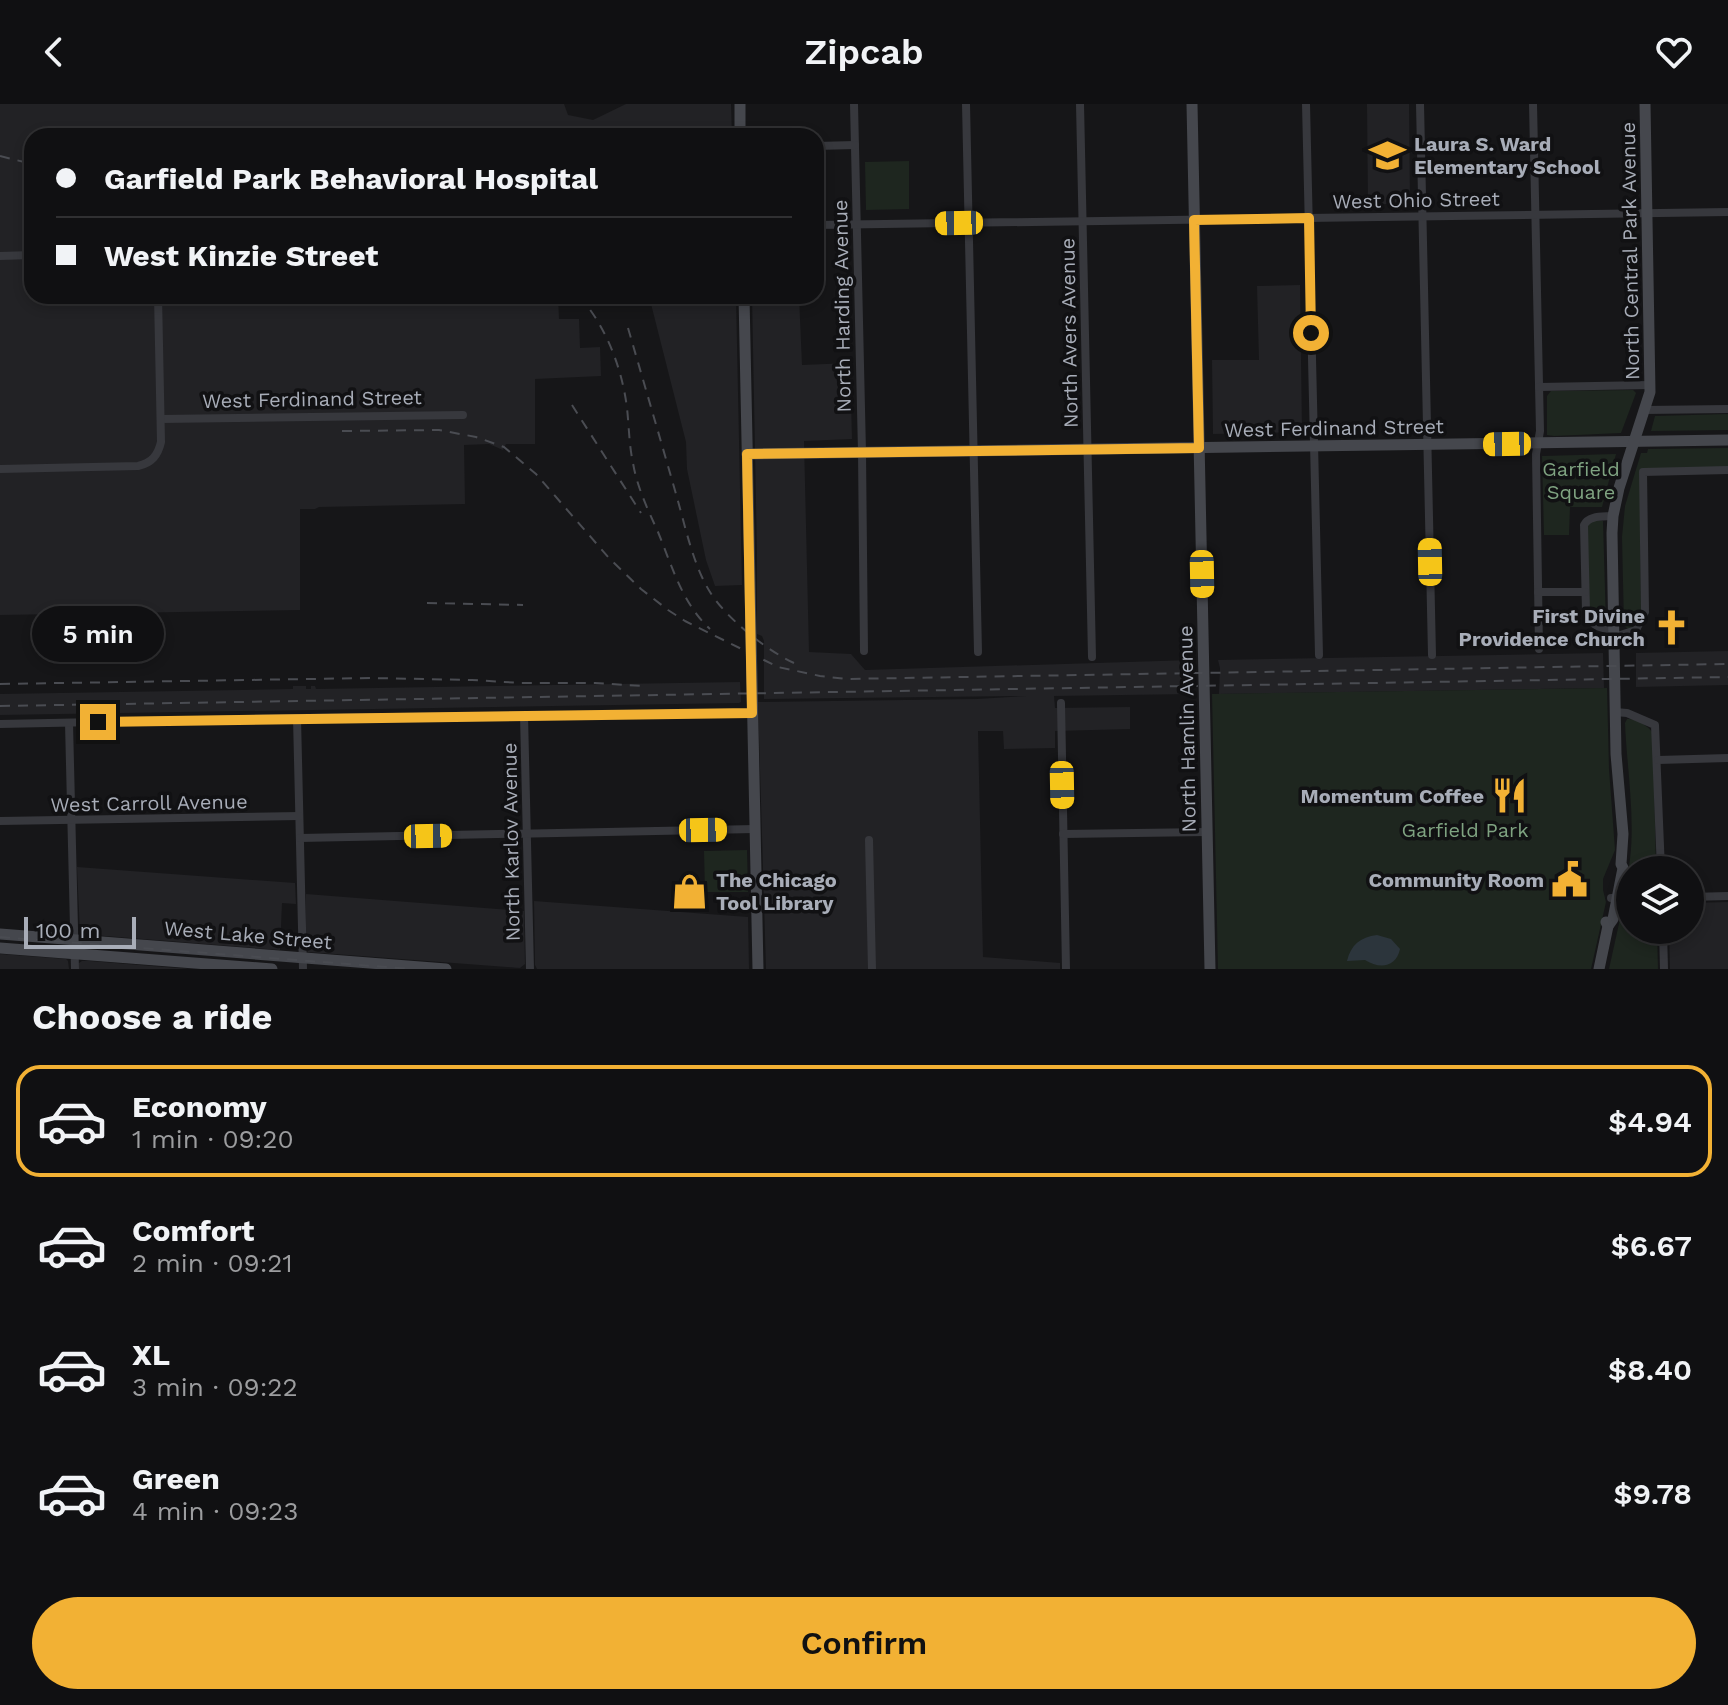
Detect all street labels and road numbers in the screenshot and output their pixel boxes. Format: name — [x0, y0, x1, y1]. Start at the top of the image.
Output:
street label: North Central Park Avenue — [1616, 122, 1644, 380]
street label: West Ohio Street — [1332, 187, 1501, 213]
street label: North Harding Avenue — [828, 199, 856, 413]
street label: North Avers Avenue — [1055, 238, 1083, 428]
street label: West Ferdinand Street — [202, 385, 423, 413]
street label: West Ferdinand Street — [1224, 414, 1445, 442]
street label: North Hamlin Avenue — [1173, 625, 1201, 833]
street label: North Karlov Avenue — [497, 742, 525, 942]
street label: West Carroll Avenue — [50, 789, 248, 817]
street label: West Lake Street — [163, 916, 334, 954]

